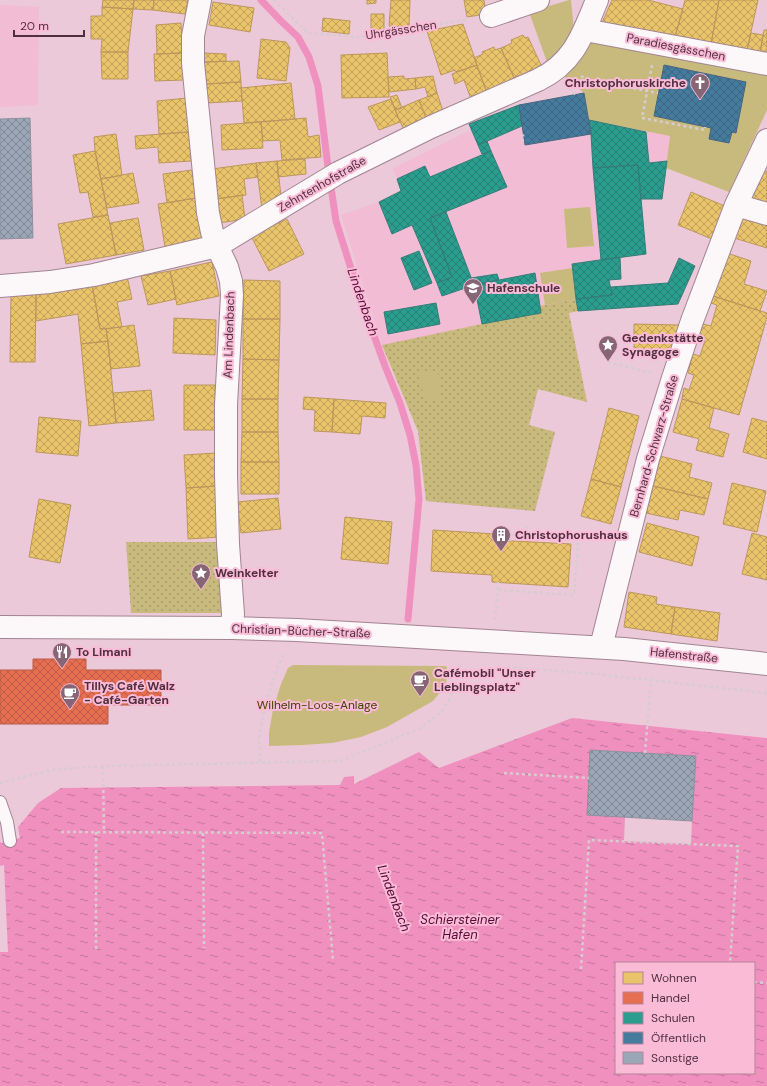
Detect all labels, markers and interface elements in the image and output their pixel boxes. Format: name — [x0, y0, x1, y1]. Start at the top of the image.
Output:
scale bar — [14, 12, 84, 38]
street label: Uhrgässchen — [364, 16, 438, 44]
text: 20 m — [20, 18, 49, 34]
street label: Paradiesgässchen — [625, 30, 727, 64]
church icon: Christophoruskirche — [689, 72, 711, 100]
place label: Christophoruskirche — [565, 75, 686, 91]
street label: Zehntenhofstraße — [275, 152, 369, 216]
water label: Lindenbach — [343, 266, 383, 338]
school or university icon: Hafenschule — [462, 277, 484, 305]
place label: Hafenschule — [487, 280, 560, 296]
street label: Am Lindenbach — [219, 291, 239, 379]
place label: Gedenkstätte Synagoge — [622, 330, 704, 360]
place icon: Gedenkstätte Synagoge — [597, 334, 619, 362]
street label: Bernhard-Schwarz-Straße — [626, 373, 682, 519]
building icon: Christophorushaus — [490, 524, 512, 552]
place label: Christophorushaus — [515, 527, 628, 543]
place icon: Weinkelter — [190, 562, 212, 590]
place label: Weinkelter — [215, 565, 279, 581]
street label: Christian-Bücher-Straße — [231, 621, 371, 641]
restaurant icon: To Limani — [51, 641, 73, 669]
street label: Hafenstraße — [649, 643, 719, 667]
place label: To Limani — [76, 644, 131, 660]
place label: Cafémobil "Unser Lieblingsplatz" — [434, 665, 536, 695]
cafe icon: Cafémobil "Unser Lieblingsplatz" — [409, 669, 431, 697]
place label: Tillys Café Walz - Café-Garten — [84, 678, 175, 708]
cafe icon: Tillys Café Walz - Café-Garten — [59, 682, 81, 710]
park label: Wilhelm-Loos-Anlage — [257, 697, 377, 713]
water label: Lindenbach — [373, 862, 415, 934]
water label: Schiersteiner Hafen — [420, 911, 501, 943]
legend — [615, 962, 755, 1074]
text: Wohnen — [651, 970, 697, 986]
text: Handel — [651, 990, 690, 1006]
text: Schulen — [651, 1010, 695, 1026]
text: Öffentlich — [651, 1030, 706, 1046]
text: Sonstige — [651, 1050, 699, 1066]

